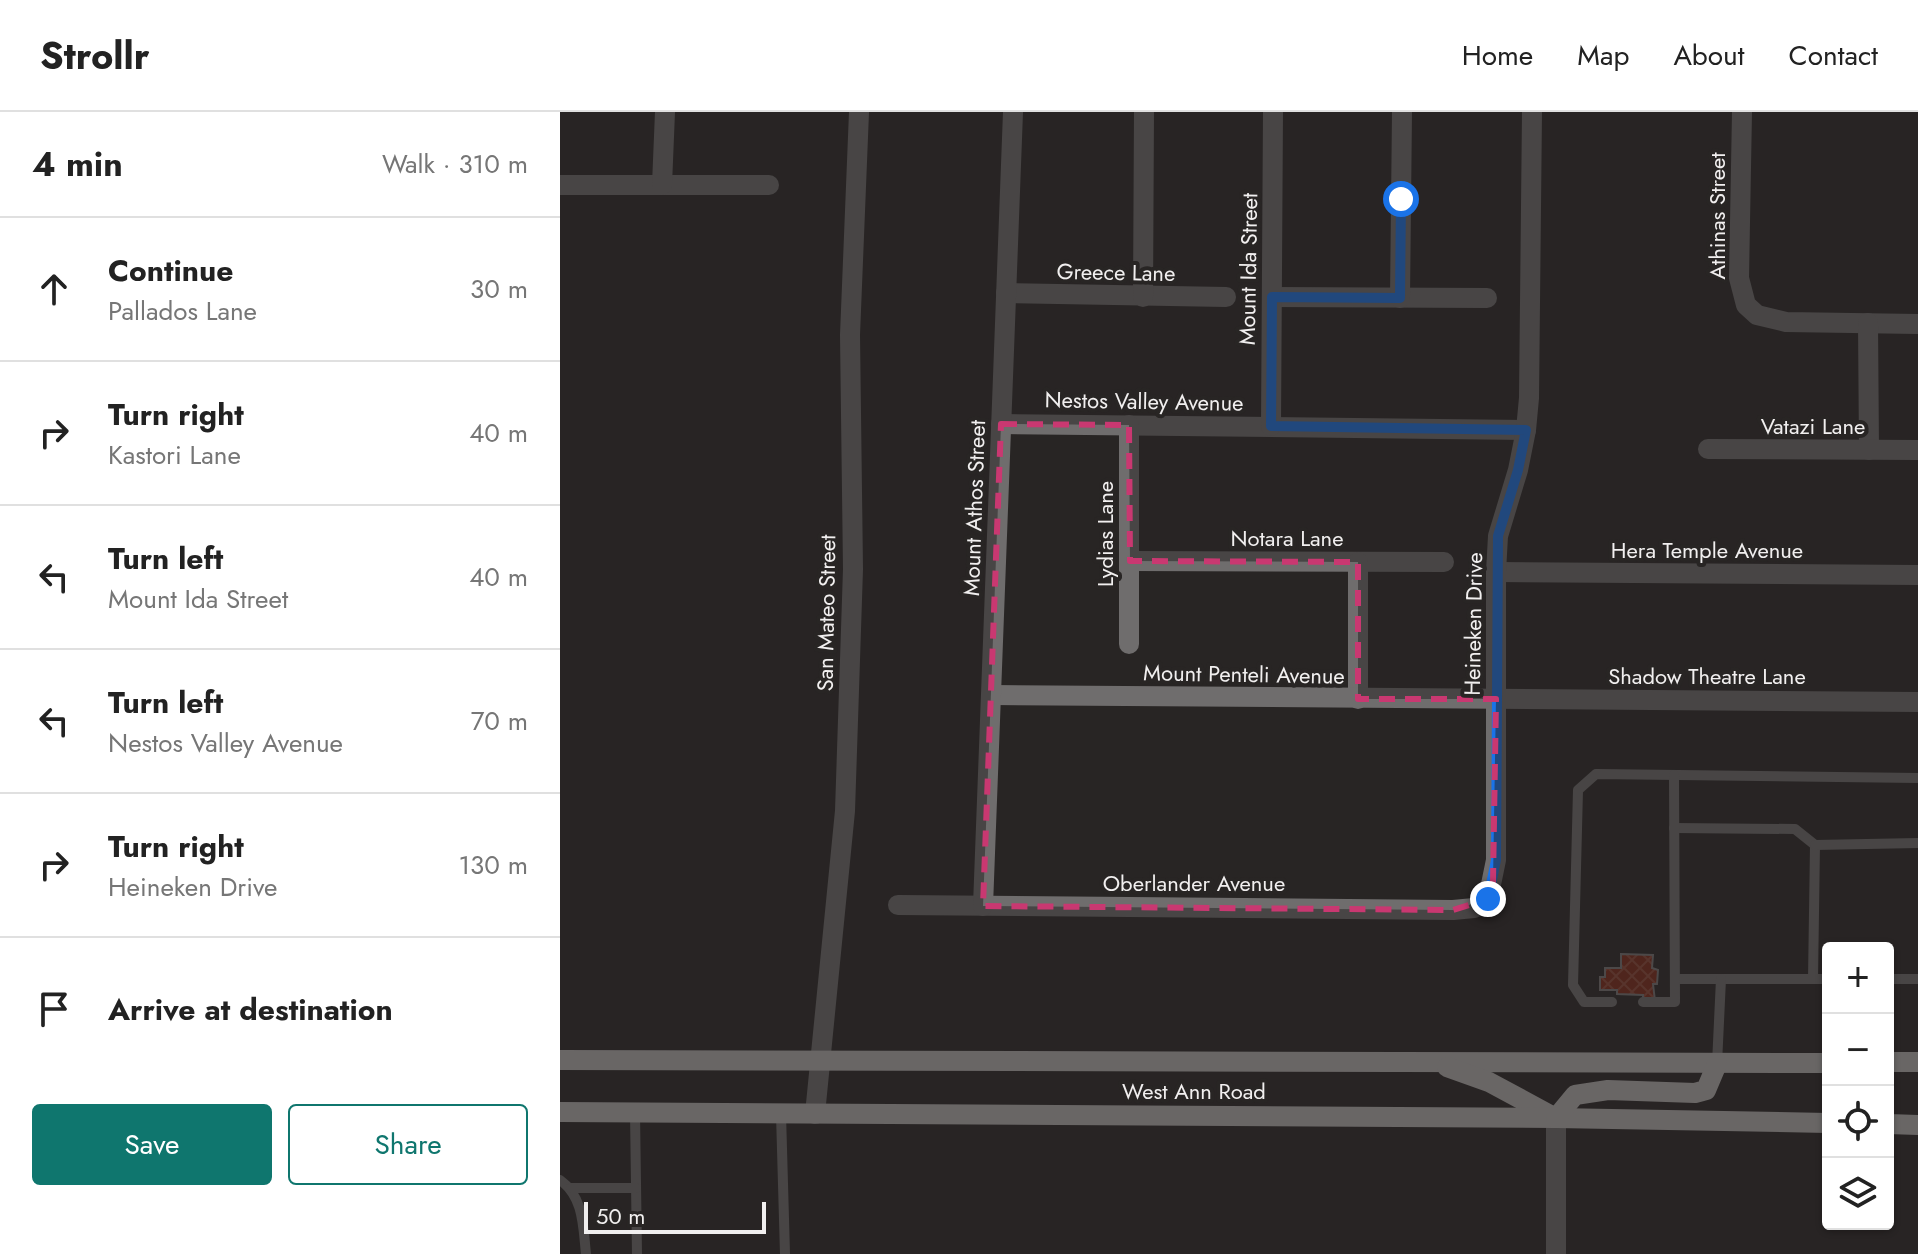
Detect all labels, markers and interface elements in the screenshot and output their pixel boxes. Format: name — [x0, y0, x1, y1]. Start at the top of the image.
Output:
text: Strollr — [40, 28, 149, 83]
text: Home — [1462, 35, 1533, 76]
text: Map — [1577, 35, 1629, 76]
text: About — [1673, 35, 1745, 76]
text: Contact — [1789, 35, 1878, 76]
text: 4 min — [32, 140, 123, 189]
text: Walk · 310 m — [382, 145, 528, 183]
street label: Athinas Street — [1701, 152, 1733, 280]
route start — [1383, 181, 1419, 217]
street label: Mount Ida Street — [1231, 192, 1265, 345]
text: Continue — [108, 249, 234, 292]
street label: Greece Lane — [1056, 255, 1176, 289]
icon: ahead — [32, 267, 76, 311]
text: 30 m — [470, 270, 528, 308]
text: Pallados Lane — [108, 292, 257, 330]
street label: Nestos Valley Avenue — [1044, 383, 1244, 419]
text: Turn right — [108, 393, 244, 436]
street label: Vatazi Lane — [1761, 410, 1865, 442]
icon: right — [32, 411, 76, 455]
text: 40 m — [469, 414, 528, 452]
street label: Mount Athos Street — [955, 419, 993, 597]
text: Kastori Lane — [108, 436, 241, 474]
street label: Lydias Lane — [1089, 481, 1121, 587]
street label: Notara Lane — [1230, 522, 1344, 554]
street label: San Mateo Street — [809, 534, 843, 692]
street label: Hera Temple Avenue — [1611, 534, 1803, 566]
text: Turn left — [108, 537, 223, 580]
street label: Heineken Drive — [1456, 552, 1490, 696]
icon: left — [32, 555, 76, 599]
text: 40 m — [469, 558, 528, 596]
text: Mount Ida Street — [108, 580, 288, 618]
street label: Mount Penteli Avenue — [1143, 656, 1345, 692]
street label: Shadow Theatre Lane — [1608, 660, 1806, 692]
text: Turn left — [108, 681, 223, 724]
icon: left — [32, 699, 76, 743]
text: 70 m — [471, 702, 528, 740]
text: Nestos Valley Avenue — [108, 724, 343, 762]
text: Turn right — [108, 825, 244, 868]
icon: right — [32, 843, 76, 887]
text: 130 m — [458, 846, 528, 884]
street label: Oberlander Avenue — [1103, 867, 1285, 899]
text: Heineken Drive — [108, 868, 277, 906]
route end — [1470, 881, 1506, 917]
map controls — [1822, 942, 1894, 1230]
button: + — [1822, 942, 1894, 1014]
icon: arrive — [32, 987, 76, 1031]
text: Arrive at destination — [108, 988, 393, 1031]
button: − — [1822, 1014, 1894, 1086]
street label: West Ann Road — [1122, 1075, 1266, 1107]
button: locate — [1822, 1086, 1894, 1158]
button: Save — [32, 1104, 272, 1185]
button: Share — [288, 1104, 528, 1185]
button: layers — [1822, 1158, 1894, 1230]
scale bar — [584, 1198, 766, 1234]
text: 50 m — [596, 1200, 645, 1232]

